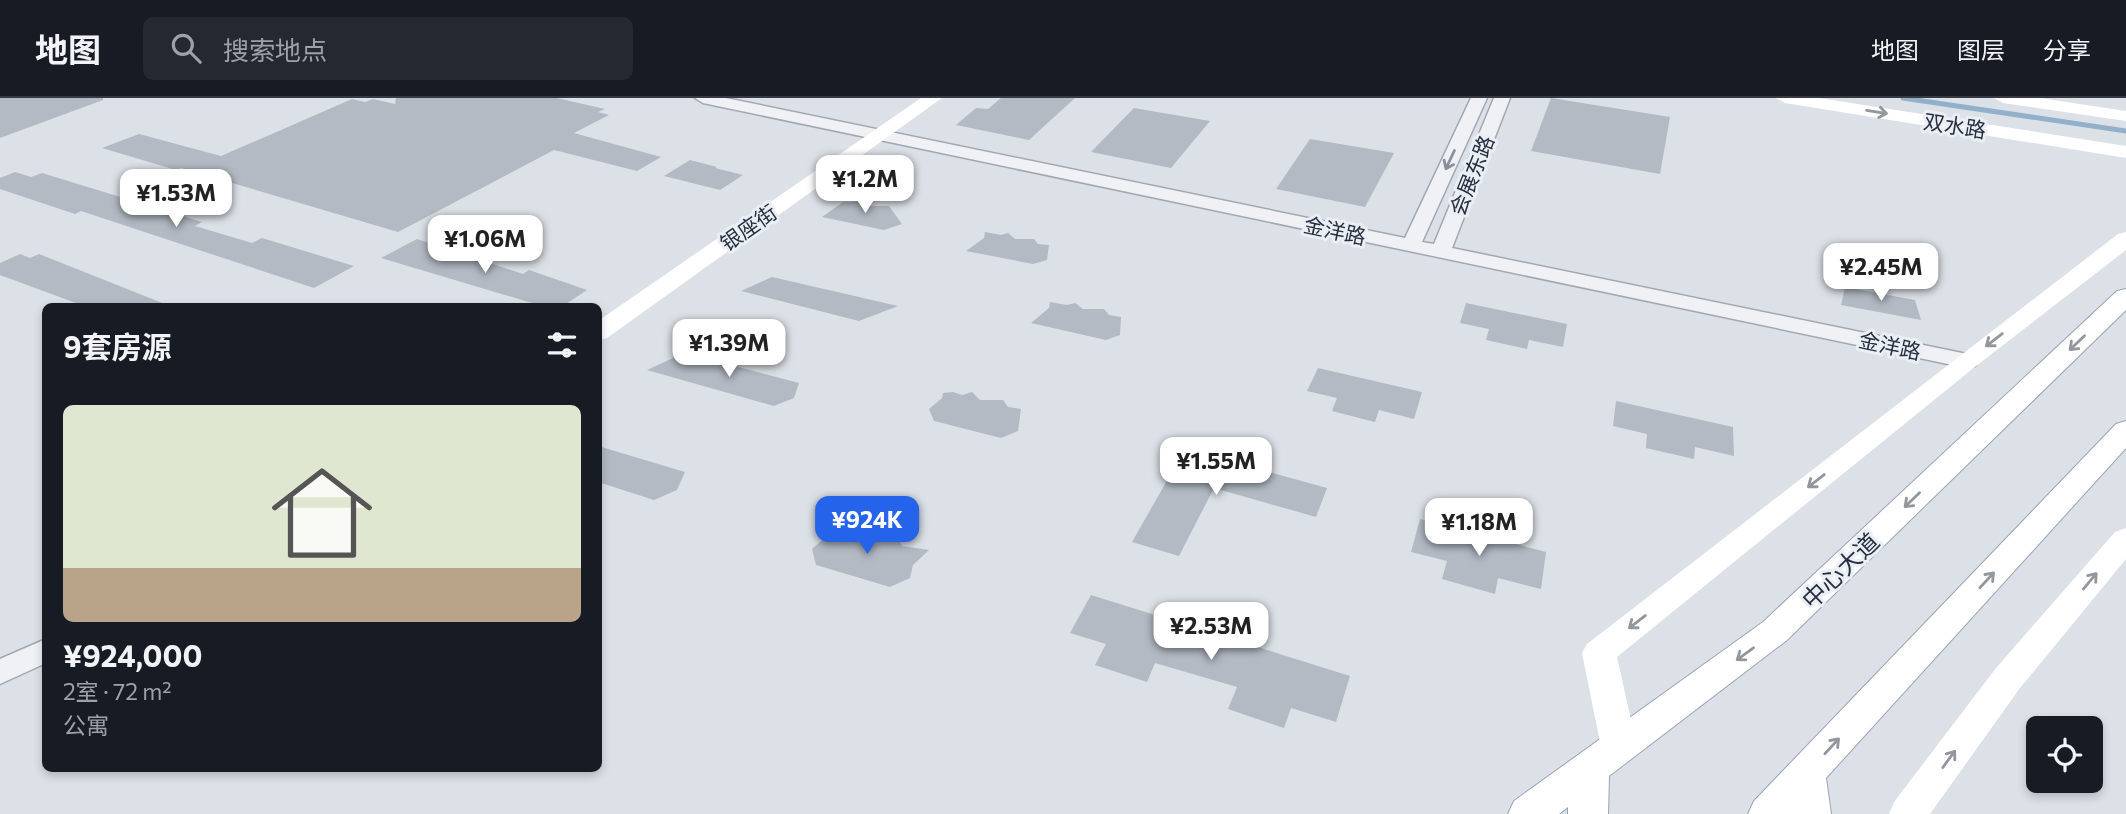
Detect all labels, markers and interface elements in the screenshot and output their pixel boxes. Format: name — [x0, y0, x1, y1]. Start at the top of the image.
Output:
search box — [143, 17, 633, 80]
text: 地图 — [35, 28, 101, 69]
icon: search — [167, 29, 205, 67]
text: 搜索地点 — [223, 34, 327, 65]
text: 地图 — [1871, 35, 1919, 64]
text: 图层 — [1957, 35, 2005, 64]
text: 分享 — [2043, 35, 2091, 64]
one-way arrow — [1865, 106, 1887, 119]
street label: 双水路 — [1922, 108, 1988, 142]
street label: 会展东路 — [1444, 131, 1498, 219]
one-way arrow — [1443, 149, 1456, 170]
pin: ¥1.2M — [816, 156, 914, 215]
text: ¥1.2M — [832, 164, 898, 192]
pin: ¥1.53M — [119, 170, 233, 229]
text: ¥1.53M — [136, 178, 216, 206]
street label: 银座街 — [715, 199, 781, 255]
street label: 金洋路 — [1302, 211, 1368, 249]
pin: ¥1.06M — [428, 216, 542, 275]
text: ¥1.06M — [444, 224, 526, 252]
pin: ¥2.45M — [1824, 244, 1938, 303]
text: ¥2.45M — [1839, 252, 1923, 280]
pin: ¥1.39M — [672, 320, 786, 379]
icon: filters — [543, 326, 581, 364]
street label: 金洋路 — [1857, 326, 1923, 364]
text: 9套房源 — [63, 327, 172, 364]
text: ¥1.39M — [689, 328, 769, 356]
one-way arrow — [1985, 333, 2004, 348]
one-way arrow — [2069, 335, 2086, 352]
pin: ¥1.55M — [1159, 438, 1273, 497]
text: ¥1.55M — [1176, 446, 1256, 474]
icon: home — [259, 450, 385, 576]
one-way arrow — [1807, 473, 1825, 489]
one-way arrow — [1904, 492, 1921, 509]
pin: ¥924K — [818, 496, 916, 556]
pin: ¥1.18M — [1422, 498, 1536, 558]
text: ¥924K — [831, 505, 903, 533]
text: ¥1.18M — [1441, 507, 1517, 535]
street label: 中心大道 — [1795, 526, 1885, 614]
one-way arrow — [1979, 572, 1996, 589]
one-way arrow — [2082, 572, 2098, 590]
pin: ¥2.53M — [1154, 602, 1268, 662]
text: ¥2.53M — [1170, 611, 1252, 639]
one-way arrow — [1629, 615, 1647, 630]
text: ¥924,000 — [63, 636, 202, 673]
one-way arrow — [1736, 647, 1755, 661]
text: 2室 · 72 m² — [63, 677, 172, 705]
text: 公寓 — [63, 711, 109, 739]
map controls — [2026, 716, 2103, 793]
button: locate — [2026, 716, 2103, 793]
one-way arrow — [1823, 738, 1840, 755]
one-way arrow — [1941, 750, 1956, 769]

